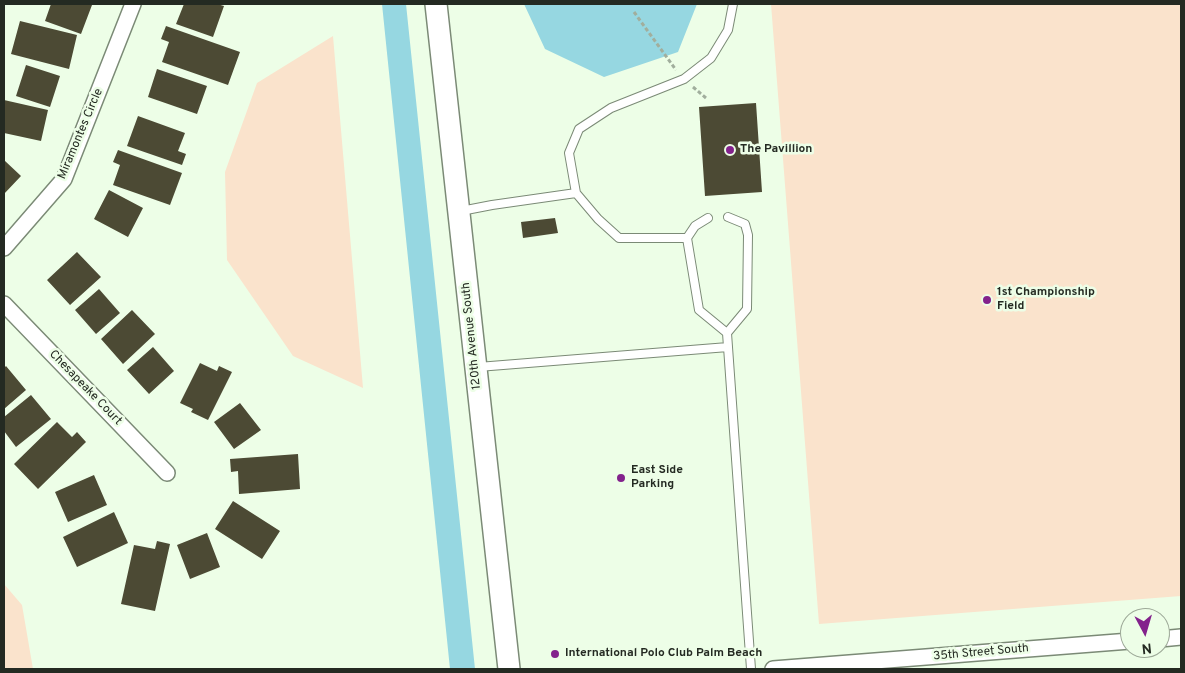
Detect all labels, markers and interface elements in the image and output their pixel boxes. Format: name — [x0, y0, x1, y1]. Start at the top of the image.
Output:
street label: Miramontes Circle — [55, 86, 107, 182]
place label: The Pavillion — [740, 143, 812, 157]
marker: The Pavillion — [724, 144, 736, 156]
street label: 120th Avenue South — [459, 282, 485, 390]
place label: 1st Championship Field — [997, 286, 1095, 314]
marker: 1st Championship Field — [981, 294, 993, 306]
street label: Chesapeake Court — [46, 347, 124, 429]
place label: East Side Parking — [631, 464, 683, 492]
marker: East Side Parking — [615, 472, 627, 484]
north arrow — [1120, 608, 1170, 658]
text: N — [1141, 638, 1152, 656]
street label: 35th Street South — [933, 642, 1029, 664]
place label: International Polo Club Palm Beach — [565, 647, 762, 661]
marker: International Polo Club Palm Beach — [549, 648, 561, 660]

